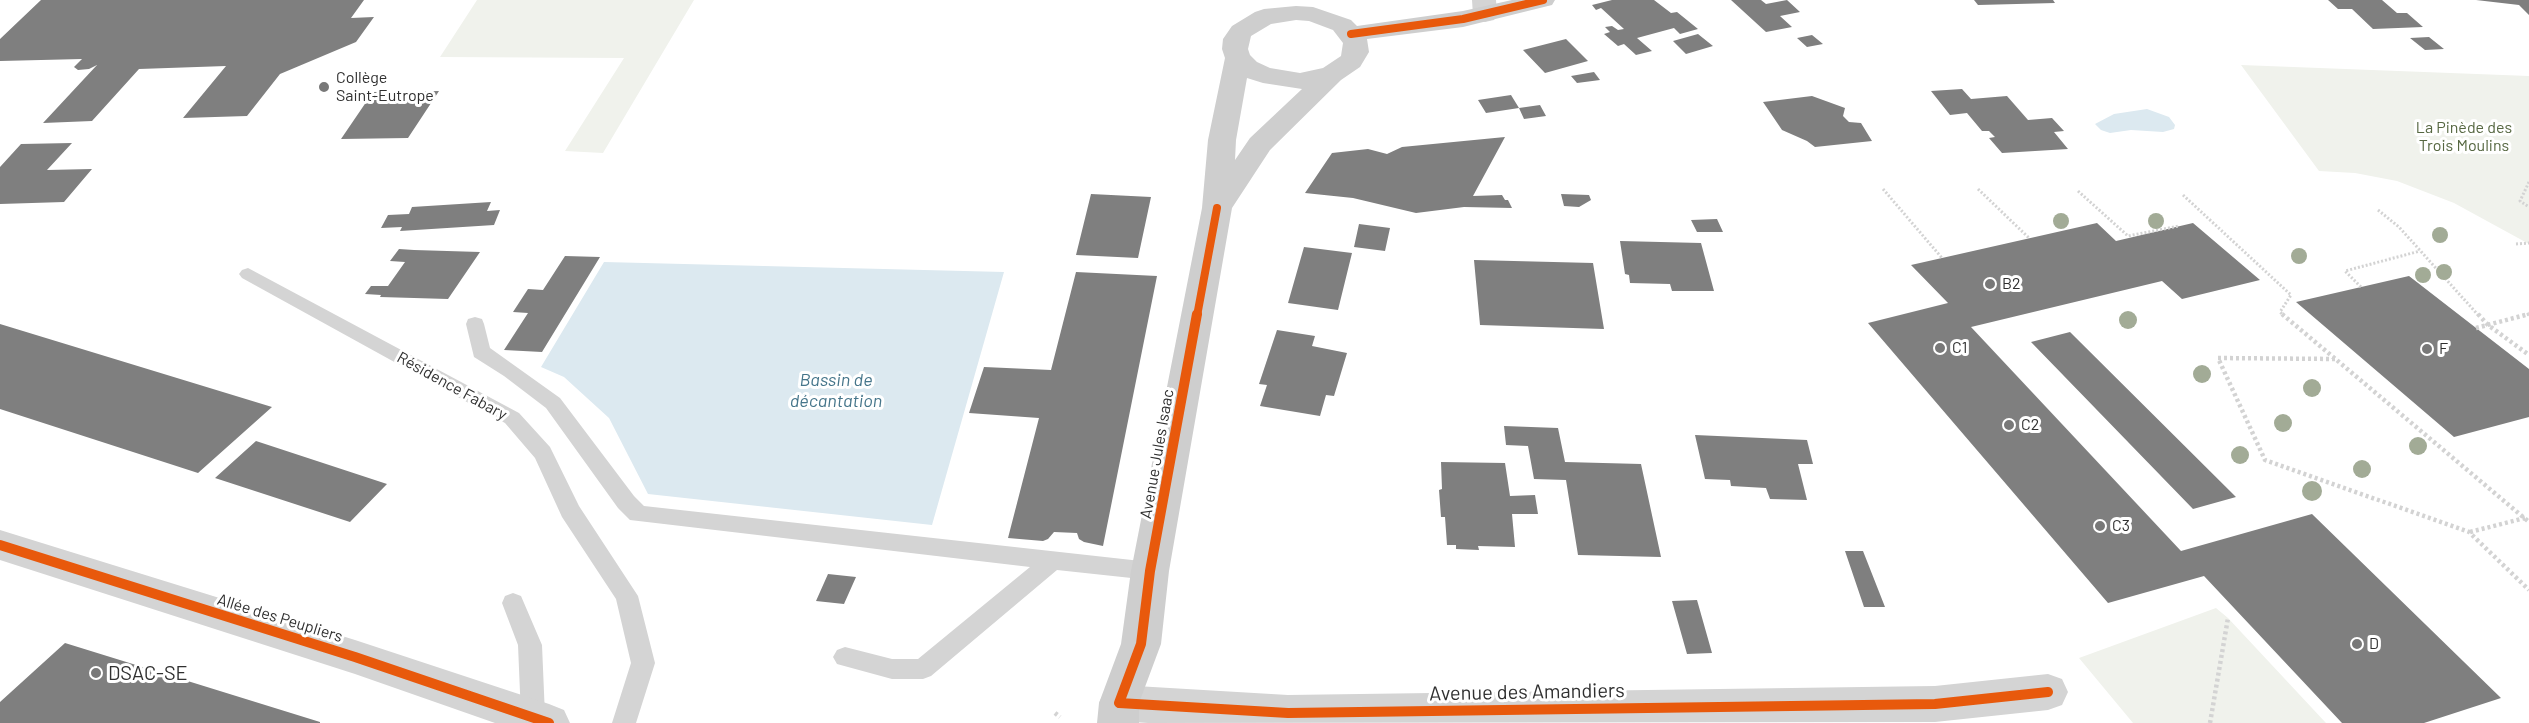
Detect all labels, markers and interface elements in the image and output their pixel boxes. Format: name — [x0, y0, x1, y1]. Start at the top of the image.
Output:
place label: Collège Saint-Eutrope — [336, 68, 434, 106]
marker: Collège Saint-Eutrope — [317, 80, 331, 94]
park label: La Pinède des Trois Moulins — [2416, 118, 2512, 156]
place label: B2 — [2002, 274, 2021, 294]
marker: B2 — [1983, 277, 1997, 291]
place label: C1 — [1952, 338, 1967, 358]
place label: F — [2439, 339, 2448, 359]
marker: C1 — [1933, 341, 1947, 355]
marker: F — [2420, 342, 2434, 356]
street label: Résidence Fabary — [394, 348, 510, 424]
water label: Bassin de décantation — [790, 369, 882, 412]
street label: Avenue Jules Isaac — [1136, 388, 1178, 520]
place label: C2 — [2021, 415, 2039, 435]
marker: C2 — [2002, 418, 2016, 432]
place label: C3 — [2112, 516, 2130, 536]
marker: C3 — [2093, 519, 2107, 533]
street label: Allée des Peupliers — [215, 590, 345, 646]
place label: D — [2369, 634, 2379, 654]
marker: D — [2350, 637, 2364, 651]
place label: DSAC-SE — [108, 661, 188, 685]
marker: DSAC-SE — [89, 666, 103, 680]
street label: Avenue des Amandiers — [1429, 678, 1625, 706]

